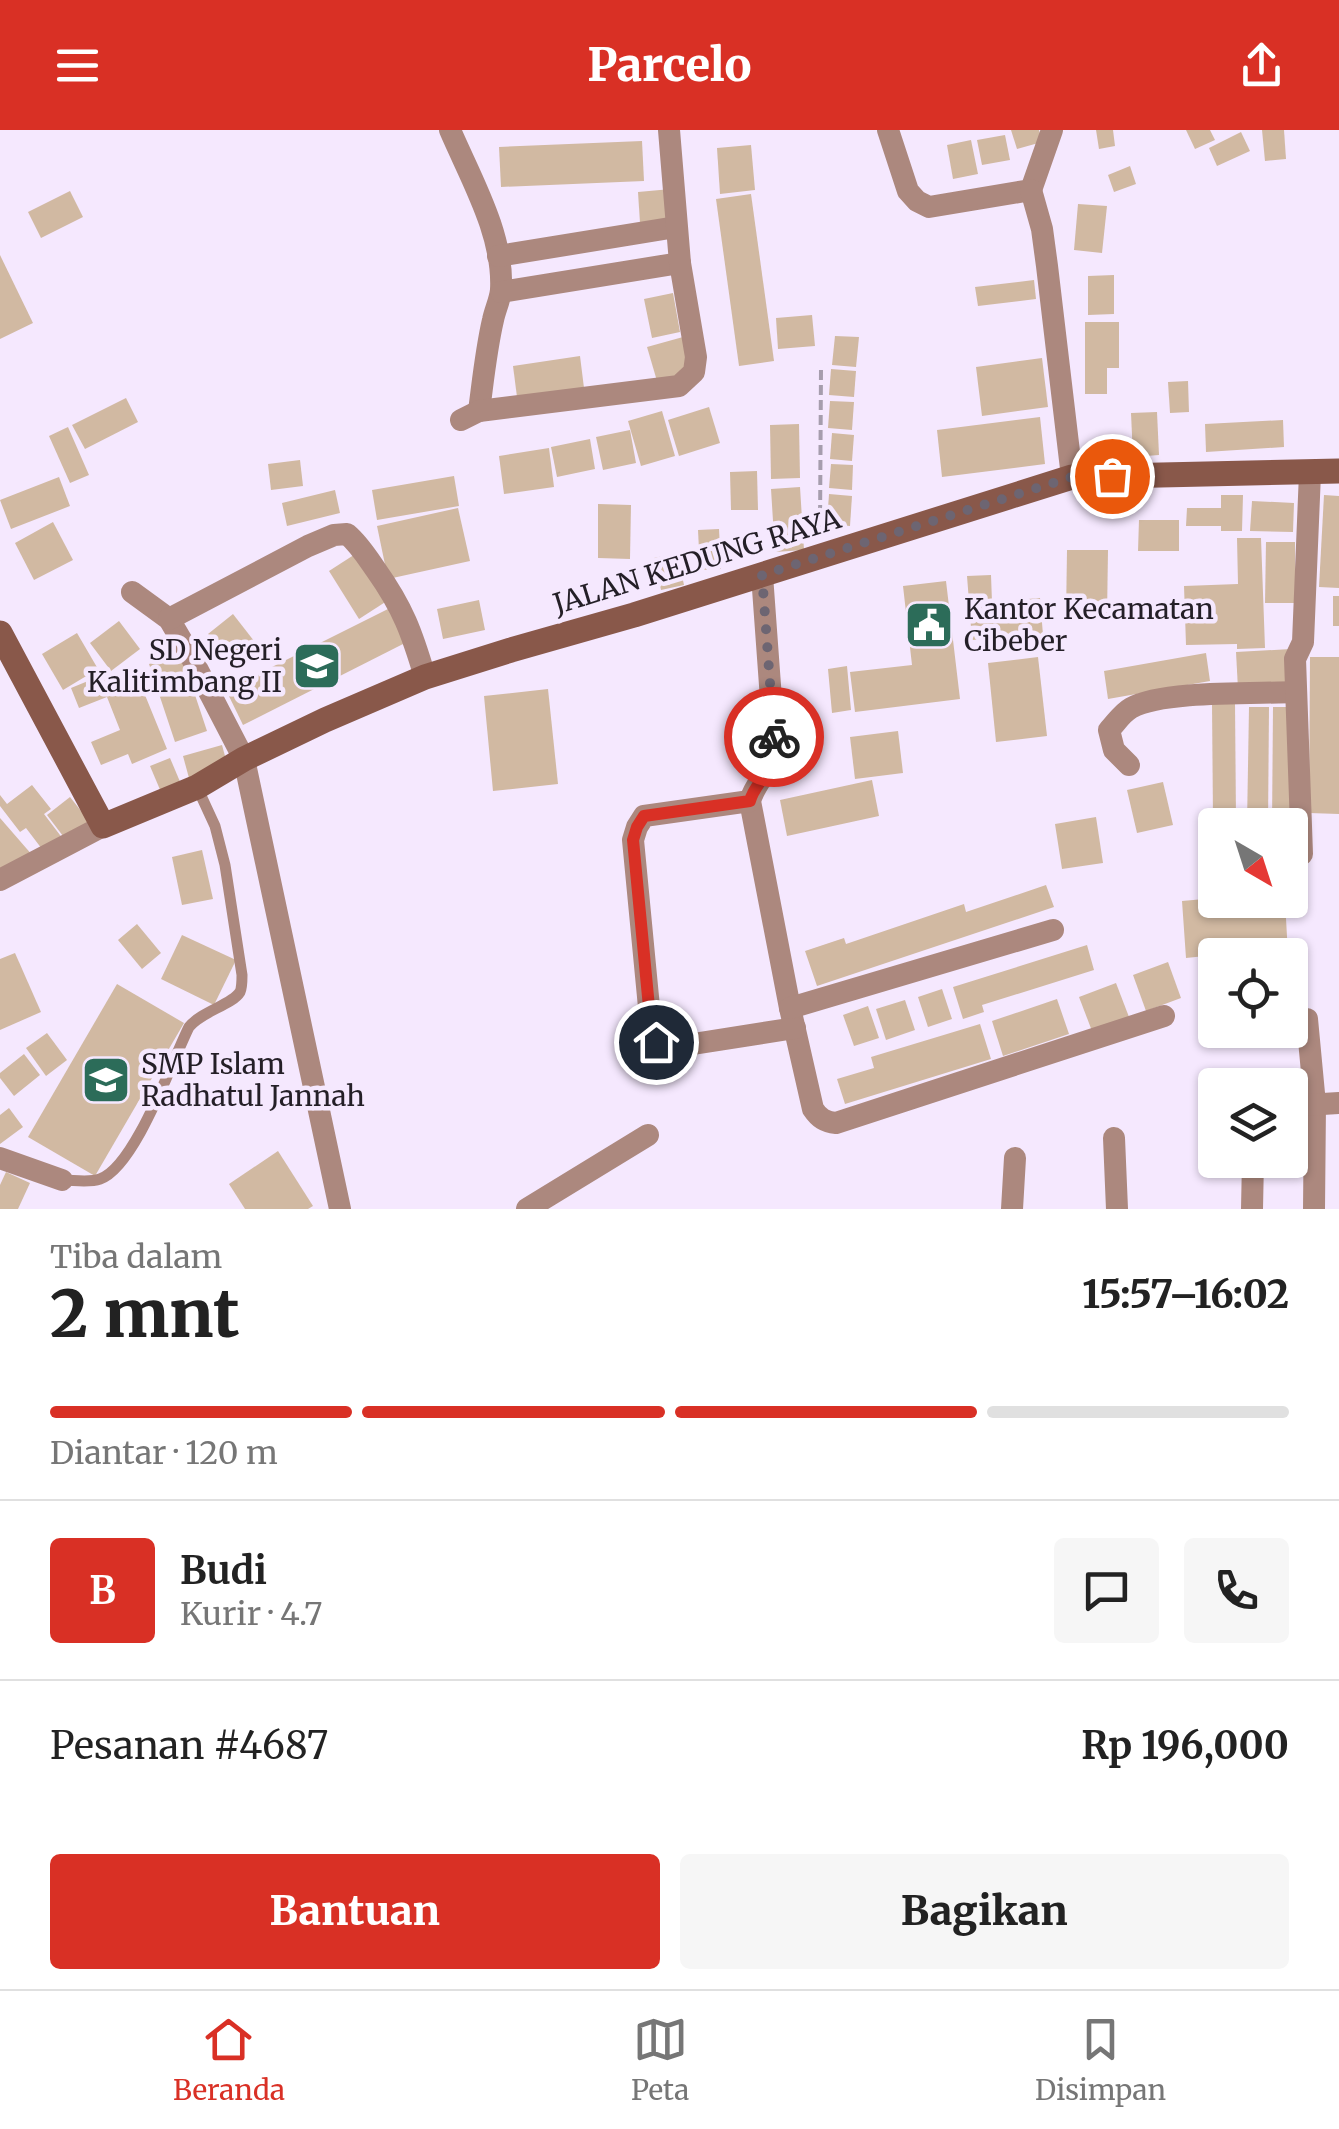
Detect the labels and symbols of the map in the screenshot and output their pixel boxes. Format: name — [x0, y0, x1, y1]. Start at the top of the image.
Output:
pin — [1070, 434, 1155, 519]
street label: JALAN KEDUNG RAYA — [548, 500, 845, 622]
place label: Kantor Kecamatan Cibeber — [964, 591, 1214, 659]
public building icon: Kantor Kecamatan Cibeber — [903, 599, 955, 651]
place label: SD Negeri Kalitimbang II — [87, 632, 282, 700]
school or university icon: SD Negeri Kalitimbang II — [291, 640, 343, 692]
courier — [724, 687, 824, 787]
north arrow — [1198, 808, 1308, 918]
pin — [614, 1000, 699, 1085]
place label: SMP Islam Radhatul Jannah — [141, 1046, 365, 1114]
school or university icon: SMP Islam Radhatul Jannah — [80, 1054, 132, 1106]

